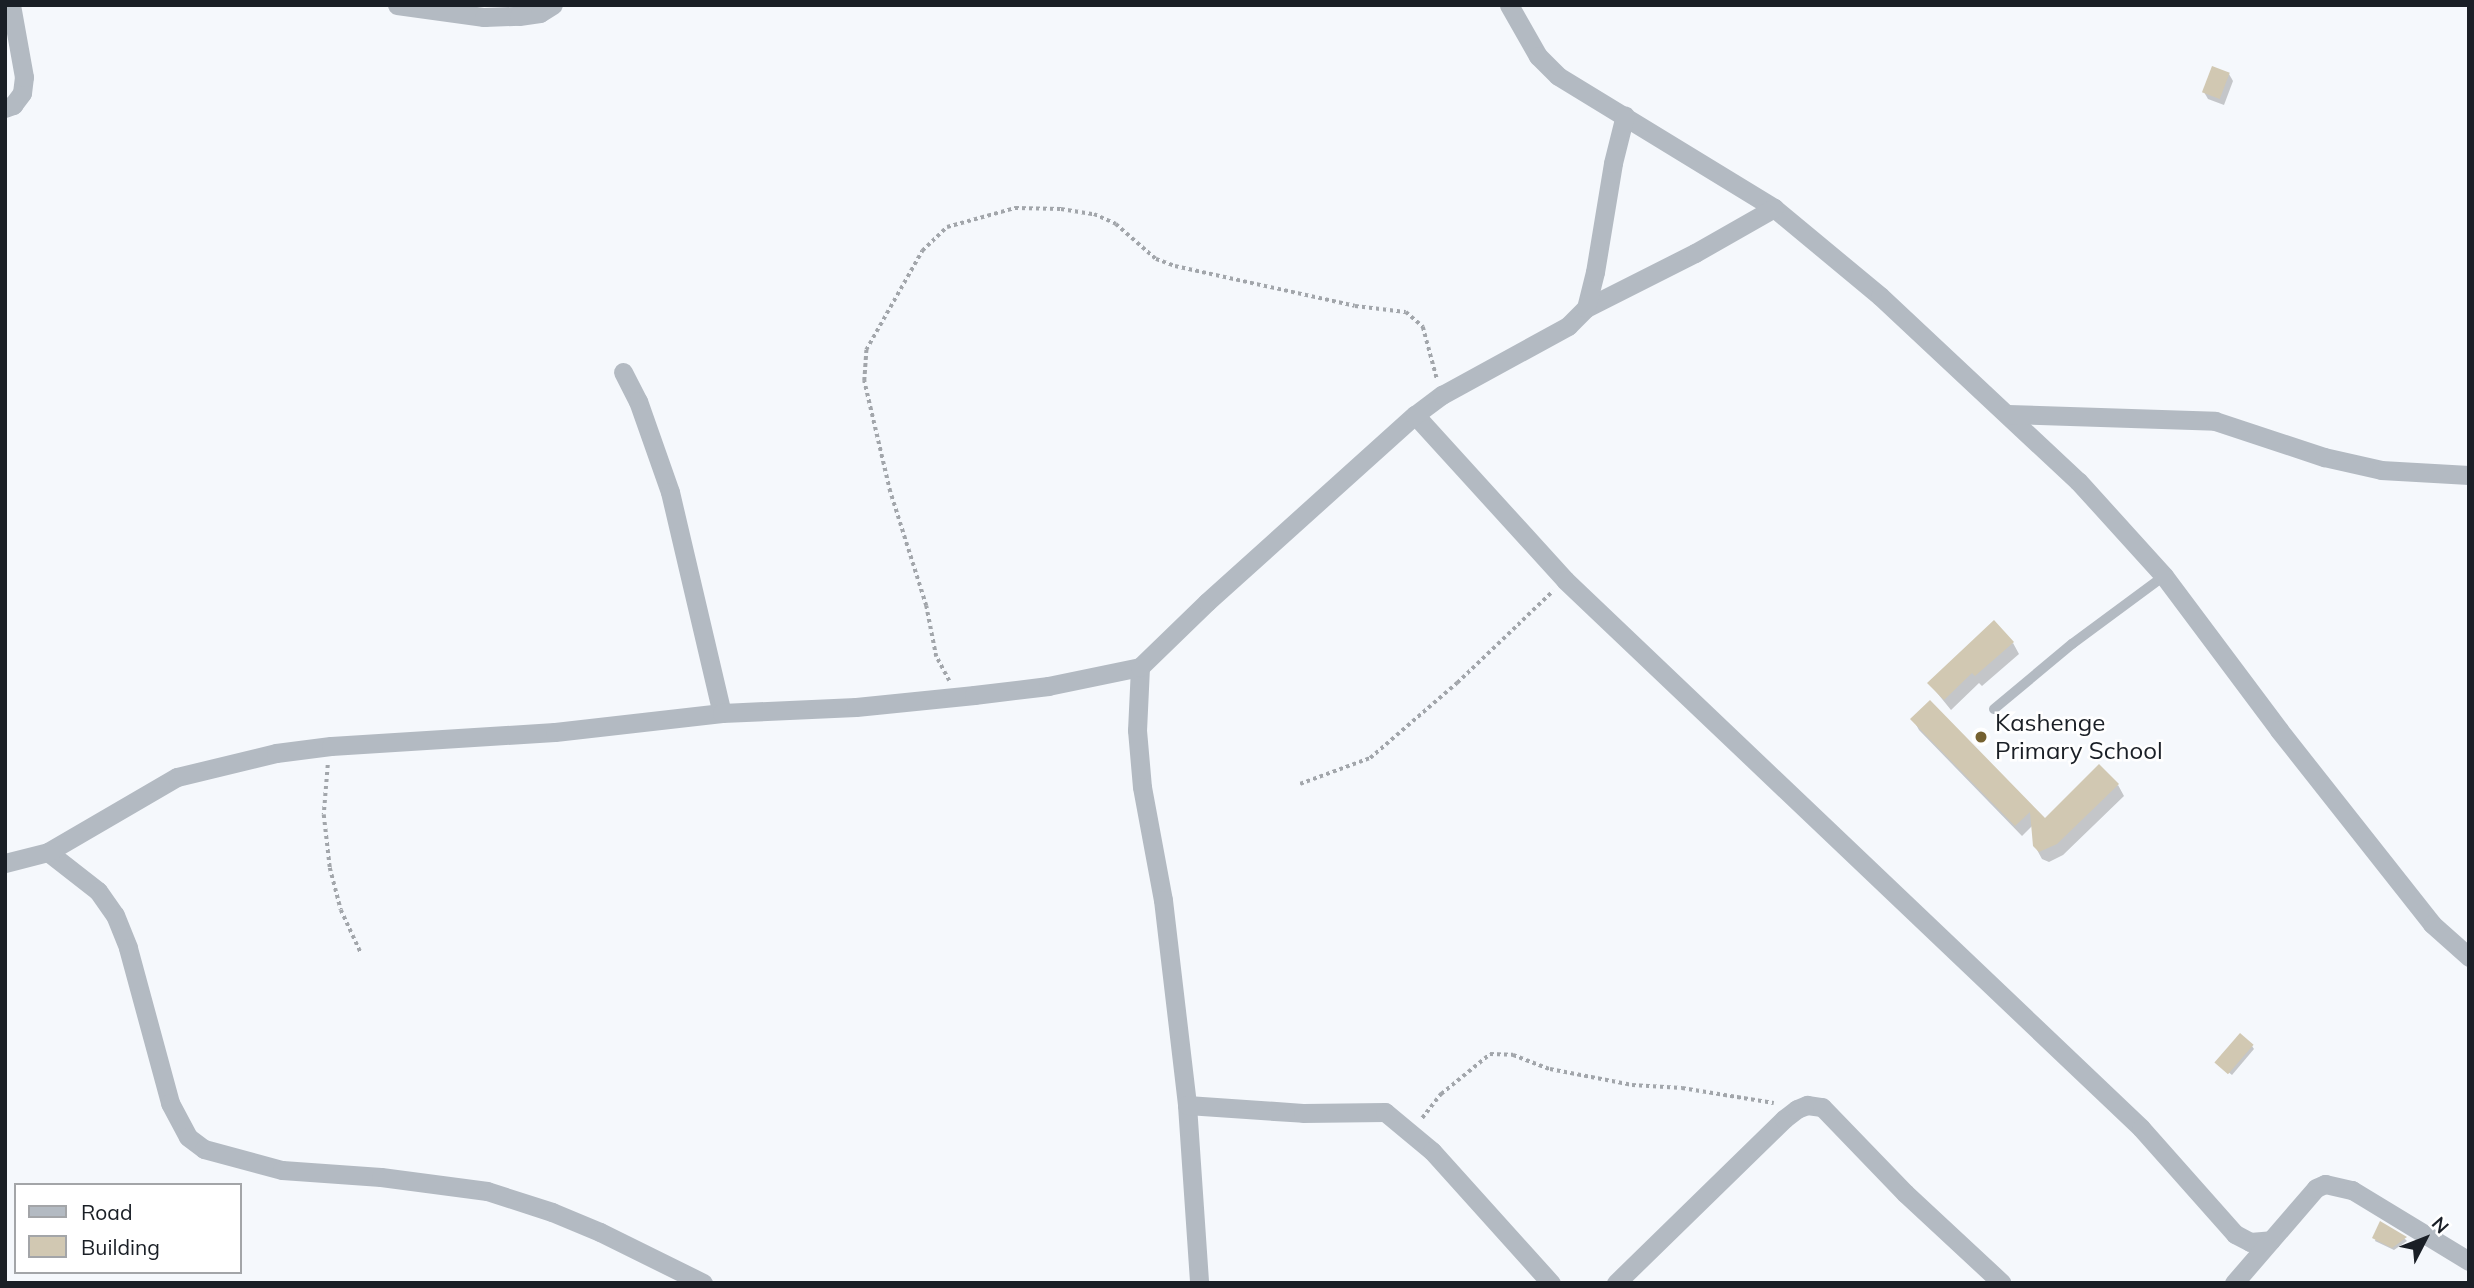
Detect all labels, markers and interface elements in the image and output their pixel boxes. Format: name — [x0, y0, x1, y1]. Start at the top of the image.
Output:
place label: Kashenge Primary School — [1995, 709, 2163, 765]
marker: Kashenge Primary School — [1973, 729, 1989, 745]
legend — [14, 1183, 242, 1274]
text: Road — [81, 1199, 132, 1225]
north arrow — [2390, 1204, 2460, 1274]
text: N — [2427, 1212, 2454, 1238]
text: Building — [81, 1234, 160, 1260]

